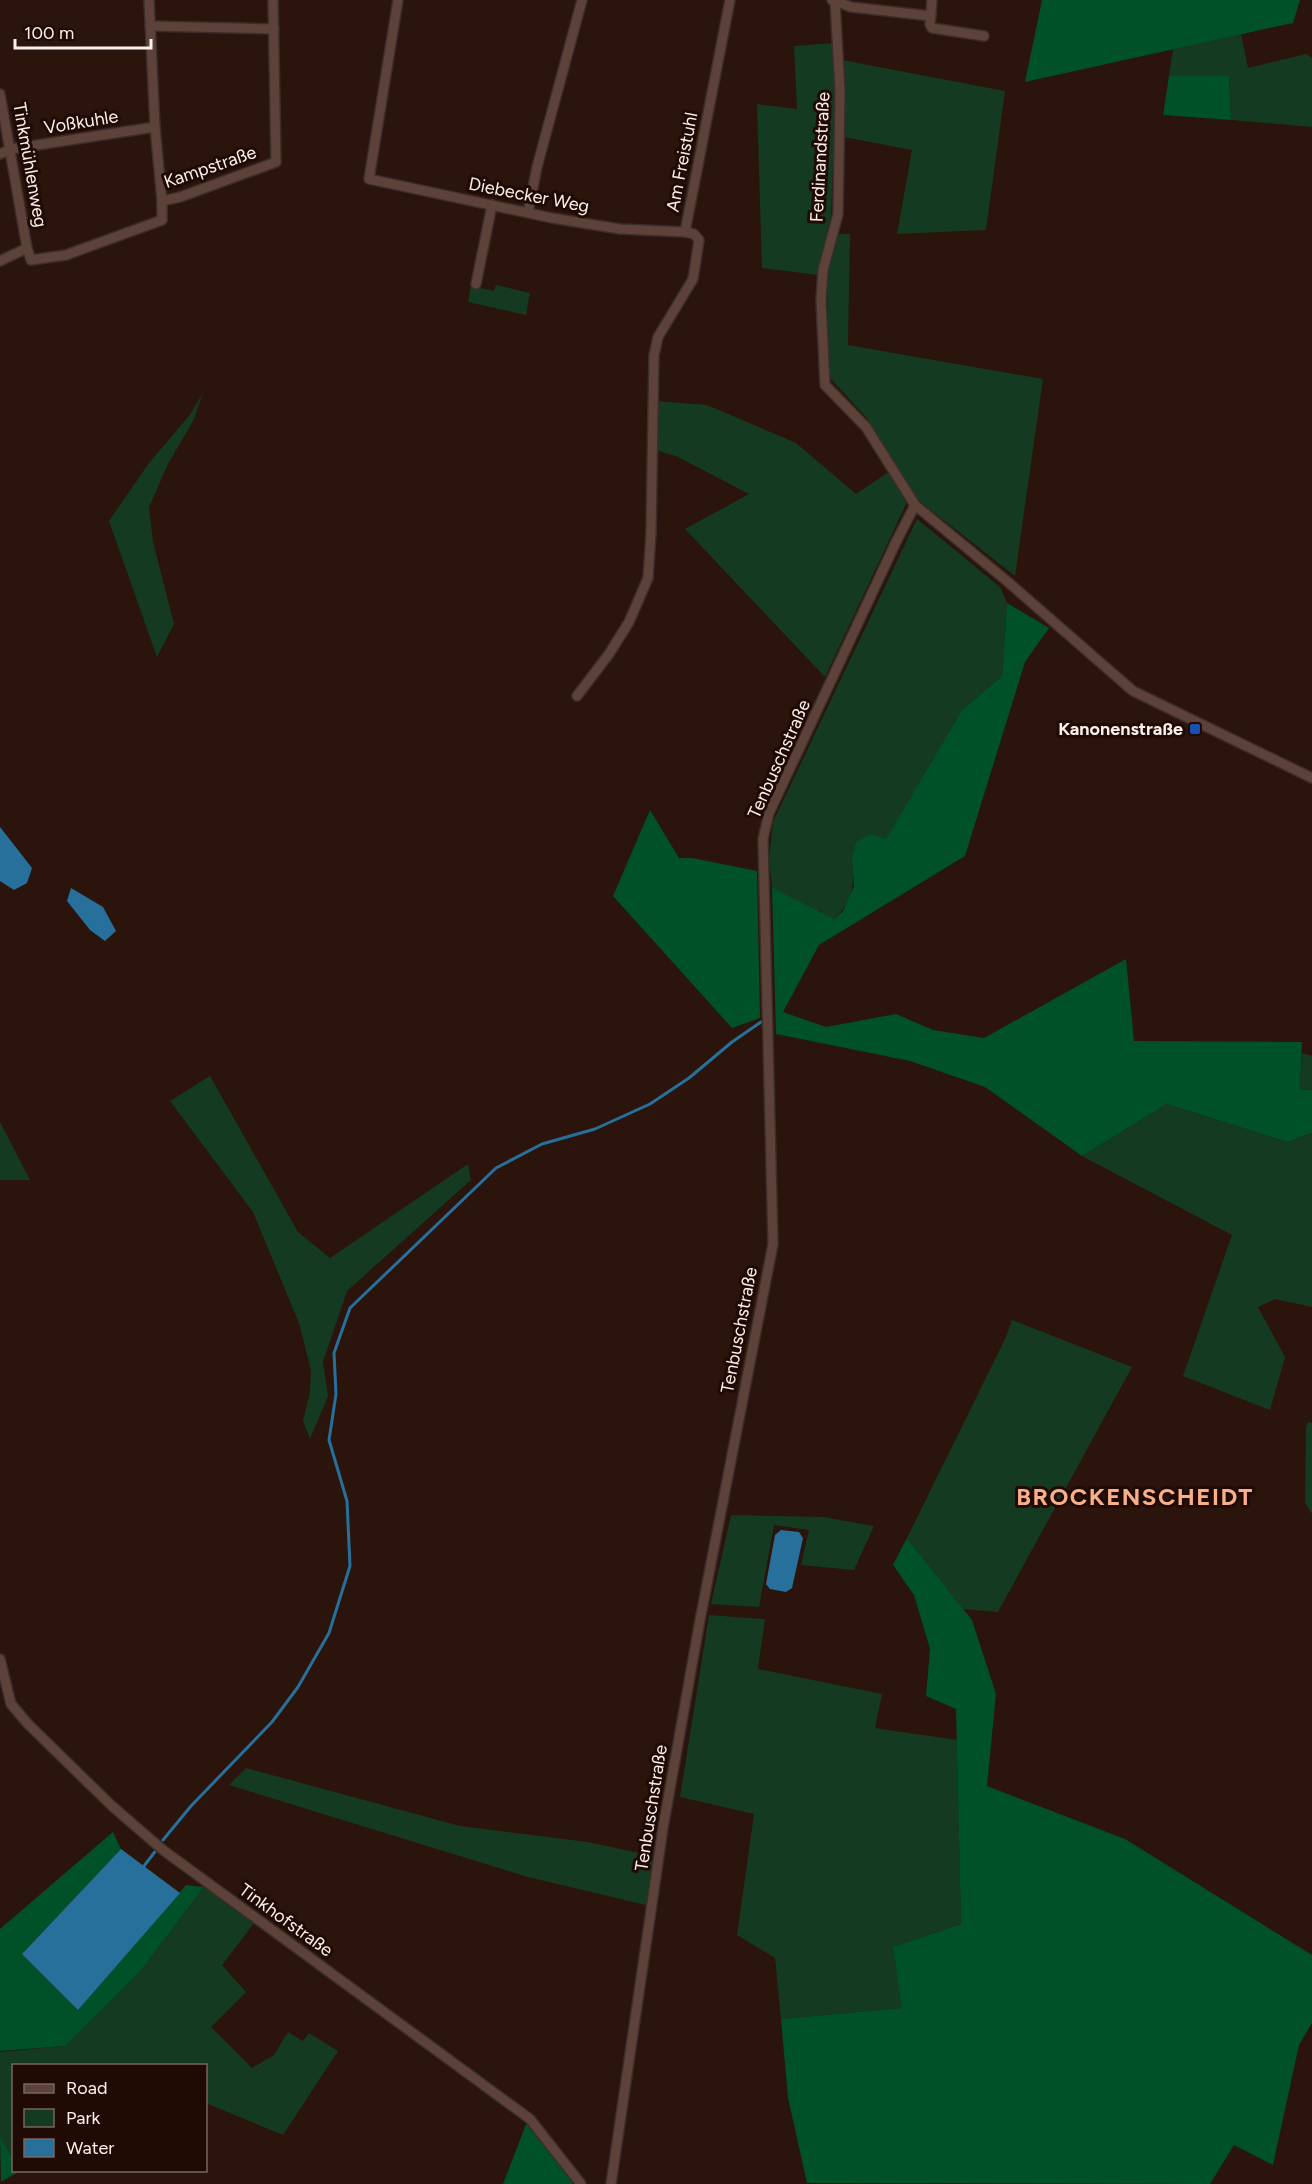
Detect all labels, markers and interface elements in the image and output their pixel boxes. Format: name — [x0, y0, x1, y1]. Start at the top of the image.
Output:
scale bar — [15, 12, 152, 50]
text: 100 m — [24, 22, 74, 44]
street label: Ferdinandstraße — [806, 91, 834, 223]
street label: Tinkmühlenweg — [8, 101, 52, 229]
street label: Voßkuhle — [42, 105, 120, 139]
street label: Am Freistuhl — [662, 110, 702, 214]
street label: Kampstraße — [161, 141, 259, 193]
street label: Diebecker Weg — [467, 173, 591, 217]
street label: Tenbuschstraße — [743, 696, 815, 822]
place label: Kanonenstraße — [1058, 718, 1183, 740]
marker: Kanonenstraße — [1188, 722, 1202, 736]
street label: Tenbuschstraße — [716, 1265, 762, 1395]
district label: BROCKENSCHEIDT — [1016, 1482, 1254, 1511]
street label: Tenbuschstraße — [630, 1743, 672, 1873]
street label: Tinkhofstraße — [235, 1879, 337, 1961]
legend — [12, 2064, 207, 2172]
text: Road — [66, 2077, 107, 2099]
text: Park — [66, 2107, 101, 2129]
text: Water — [66, 2137, 114, 2159]

